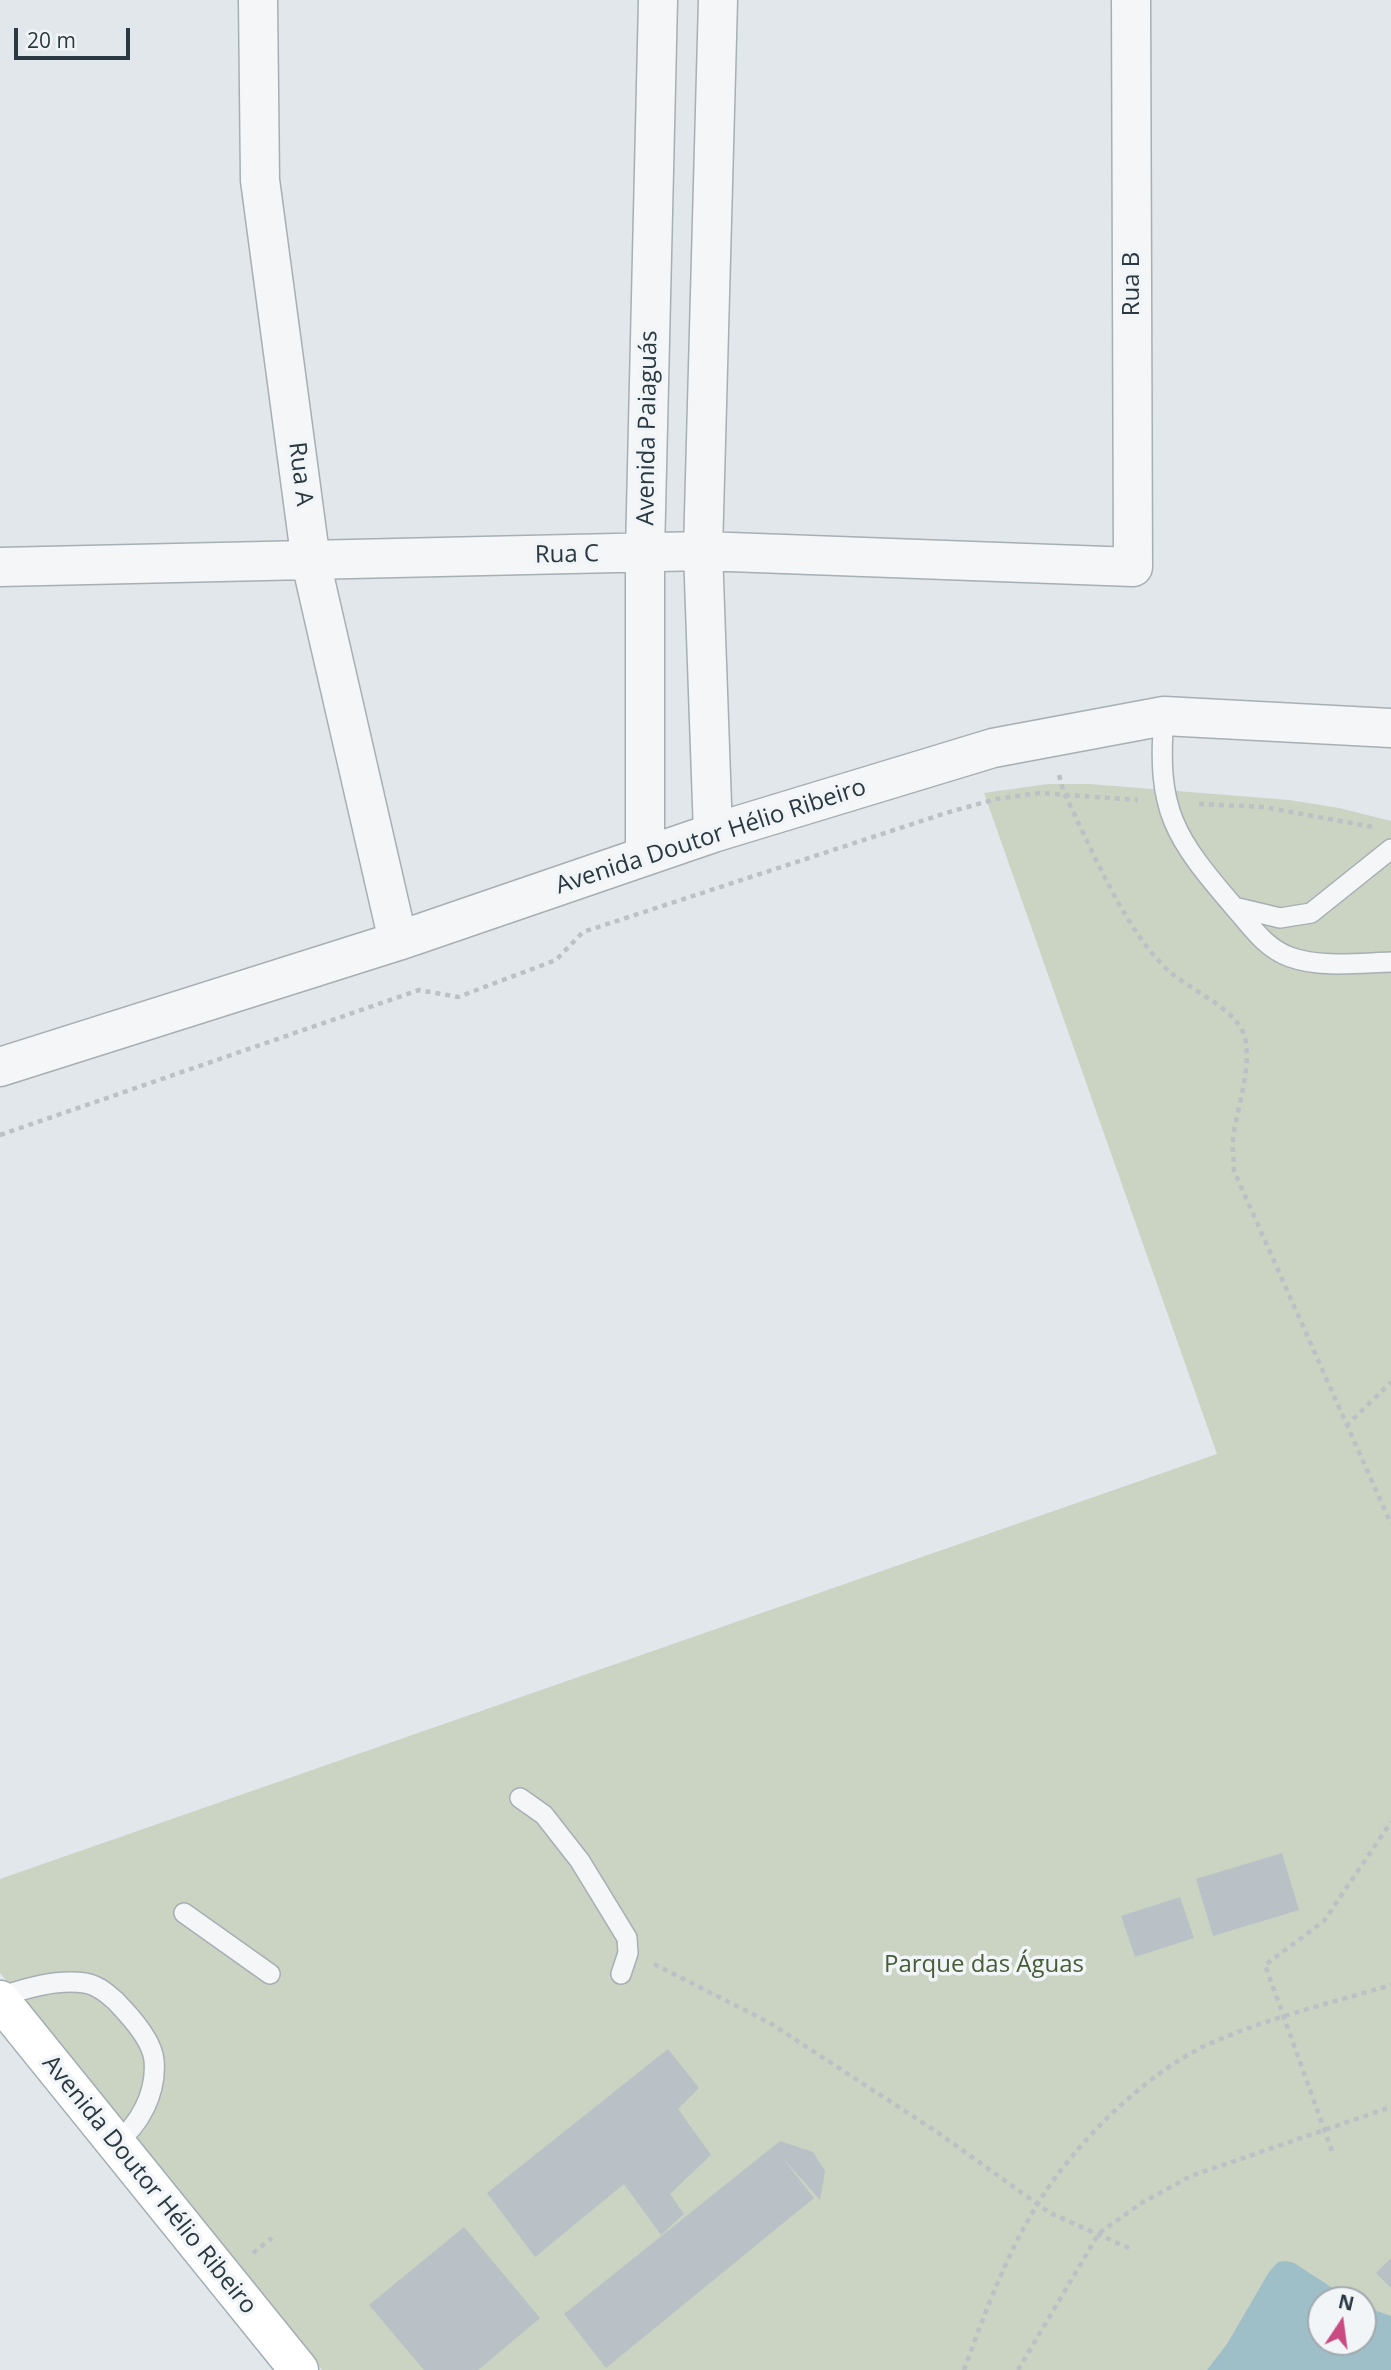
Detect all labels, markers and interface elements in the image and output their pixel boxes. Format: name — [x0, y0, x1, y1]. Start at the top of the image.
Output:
scale bar — [18, 14, 133, 58]
text: 20 m — [27, 26, 76, 54]
street label: Rua B — [1118, 252, 1146, 316]
street label: Avenida Paiaguás — [632, 330, 664, 526]
street label: Rua A — [282, 440, 318, 508]
street label: Rua C — [535, 540, 599, 570]
street label: Avenida Doutor Hélio Ribeiro — [552, 773, 870, 901]
park label: Parque das Águas — [884, 1951, 1084, 1979]
street label: Avenida Doutor Hélio Ribeiro — [36, 2050, 262, 2320]
north arrow — [1307, 2286, 1377, 2356]
text: N — [1336, 2288, 1357, 2317]

